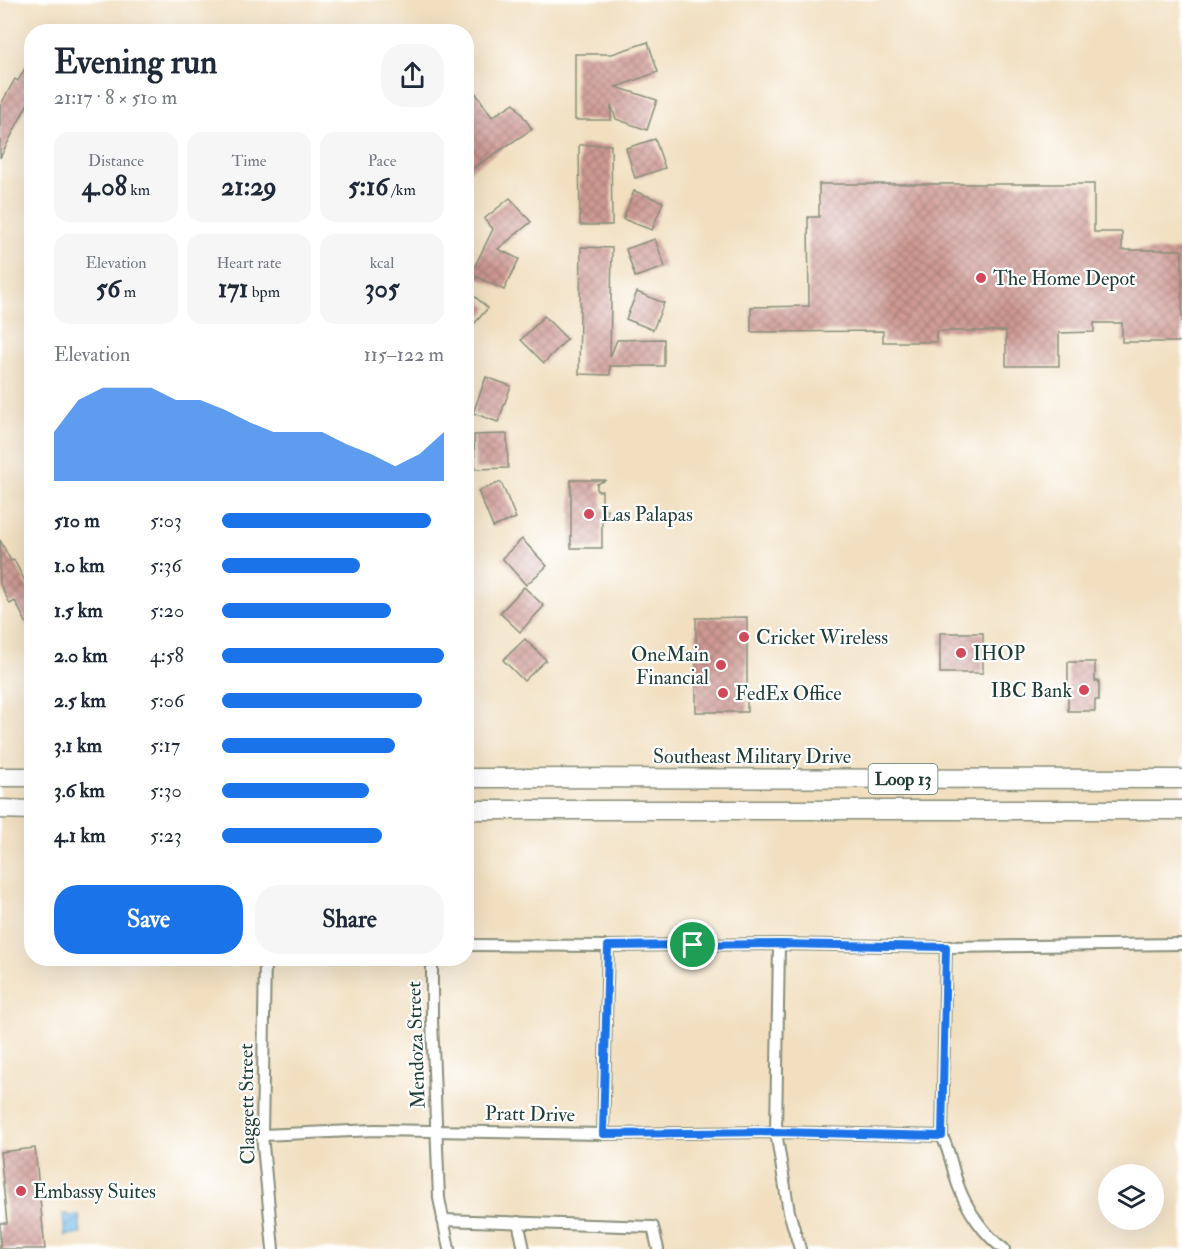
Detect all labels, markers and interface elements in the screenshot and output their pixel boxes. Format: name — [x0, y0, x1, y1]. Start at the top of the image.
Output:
text: Evening run — [54, 42, 217, 83]
button: share — [381, 44, 444, 107]
text: 21:17 · 8 × 510 m — [54, 85, 177, 110]
text: Distance — [88, 151, 144, 171]
text: Time — [232, 151, 266, 171]
text: Pace — [368, 151, 396, 171]
text: 4.08 — [82, 171, 127, 203]
text: 21:29 — [221, 171, 277, 203]
text: 5:16 — [348, 171, 388, 203]
text: km — [127, 180, 150, 200]
text: /km — [388, 180, 416, 200]
text: Elevation — [86, 253, 146, 273]
text: Heart rate — [216, 253, 282, 273]
text: kcal — [370, 253, 394, 273]
place label: The Home Depot — [993, 266, 1136, 292]
marker: The Home Depot — [974, 271, 988, 285]
text: 56 — [96, 273, 120, 305]
text: 171 — [218, 273, 248, 305]
text: 305 — [365, 273, 399, 305]
text: m — [120, 282, 136, 302]
text: bpm — [248, 282, 280, 302]
text: Elevation — [54, 342, 130, 367]
text: 115–122 m — [364, 342, 444, 367]
place label: Las Palapas — [601, 502, 693, 528]
marker: Las Palapas — [582, 507, 596, 521]
text: 510 m — [54, 508, 100, 533]
text: 5:03 — [150, 508, 182, 533]
text: 1.0 km — [54, 553, 105, 578]
text: 5:36 — [150, 553, 182, 578]
text: 1.5 km — [54, 598, 103, 623]
text: 5:20 — [150, 598, 184, 623]
place label: Cricket Wireless — [756, 625, 888, 650]
marker: Cricket Wireless — [737, 630, 751, 644]
place label: IHOP — [973, 641, 1025, 666]
place label: OneMain Financial — [631, 642, 709, 690]
text: 2.0 km — [54, 643, 108, 668]
text: 4:58 — [150, 643, 184, 668]
marker: IHOP — [954, 646, 968, 660]
marker: OneMain Financial — [714, 658, 728, 672]
place label: IBC Bank — [991, 678, 1072, 703]
place label: FedEx Office — [735, 681, 842, 706]
marker: IBC Bank — [1077, 683, 1091, 697]
marker: FedEx Office — [716, 686, 730, 700]
text: 2.5 km — [54, 688, 106, 713]
text: 5:06 — [150, 688, 184, 713]
text: 3.1 km — [54, 733, 102, 758]
text: 5:17 — [150, 733, 180, 758]
street label: Southeast Military Drive — [653, 744, 851, 769]
road number: Loop 13 — [868, 764, 938, 794]
text: 3.6 km — [54, 778, 105, 803]
text: 5:30 — [150, 778, 182, 803]
text: 4.1 km — [54, 823, 105, 848]
text: 5:23 — [150, 823, 182, 848]
button: Save — [54, 885, 243, 954]
button: Share — [255, 885, 444, 954]
pin — [667, 919, 718, 970]
icon: arrive — [676, 928, 709, 961]
street label: Mendoza Street — [401, 980, 431, 1109]
street label: Claggett Street — [233, 1043, 261, 1165]
street label: Pratt Drive — [485, 1101, 575, 1127]
map controls — [1098, 1164, 1164, 1230]
button: layers — [1098, 1164, 1164, 1230]
place label: Embassy Suites — [33, 1179, 156, 1204]
marker: Embassy Suites — [14, 1184, 28, 1198]

